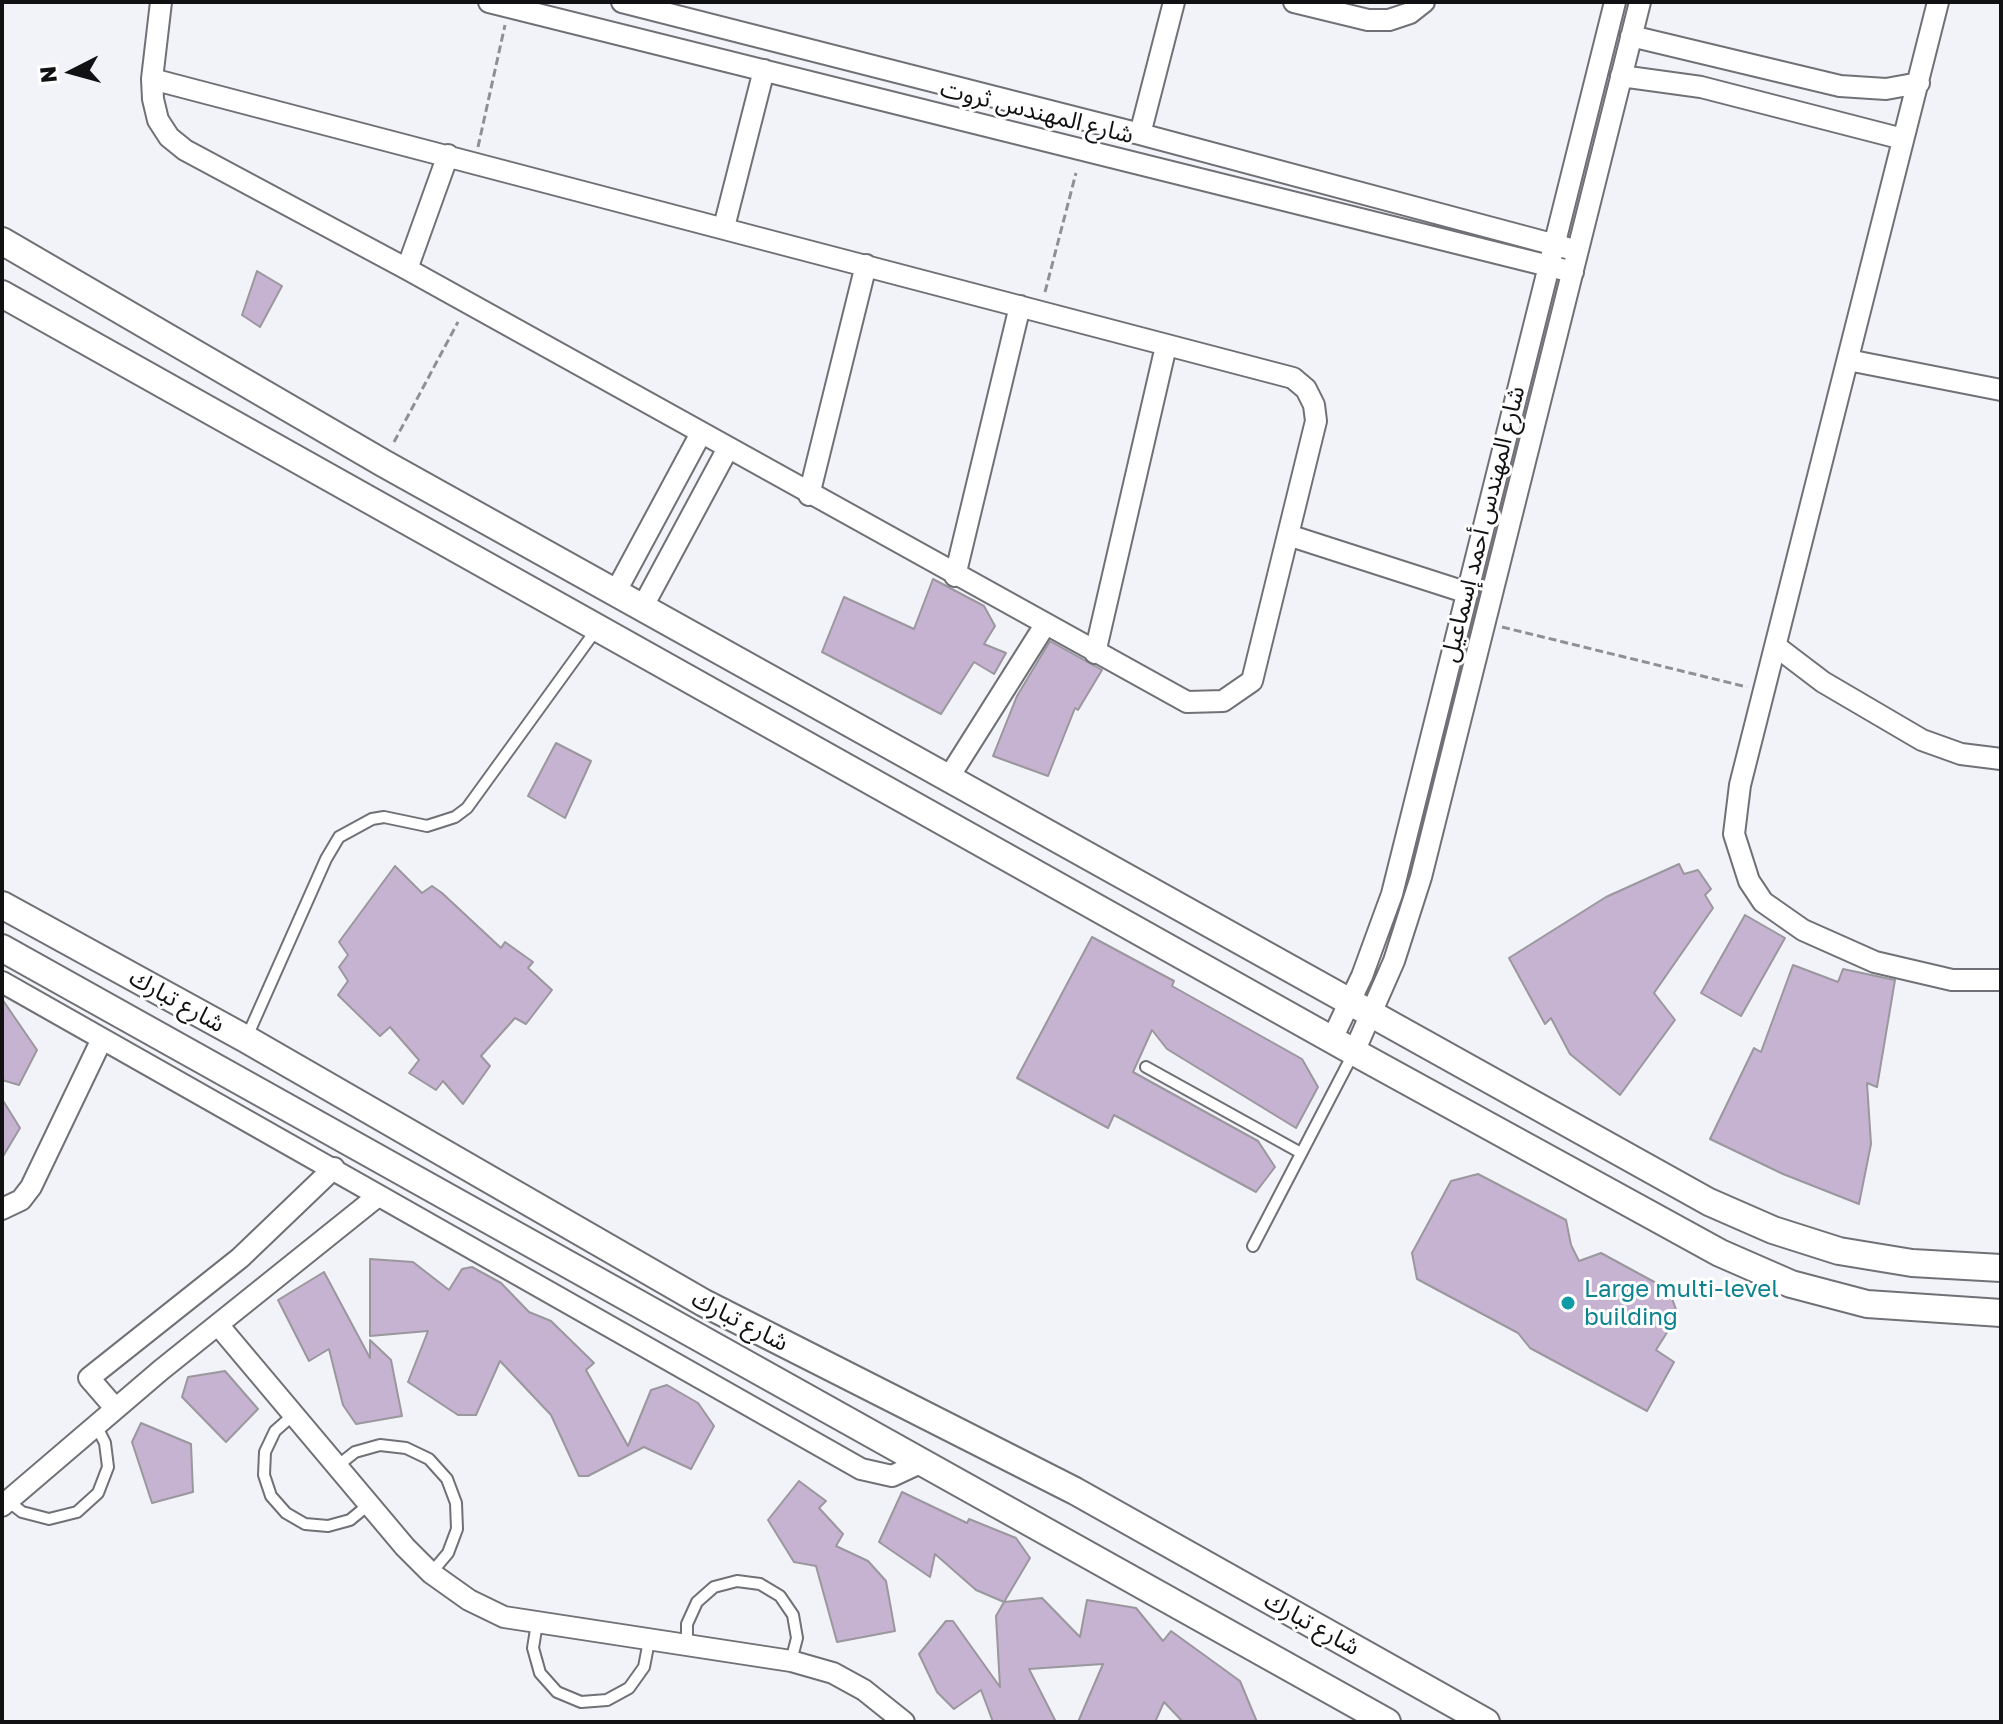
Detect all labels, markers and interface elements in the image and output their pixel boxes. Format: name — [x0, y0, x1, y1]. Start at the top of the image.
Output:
north arrow — [32, 32, 112, 112]
text: N — [33, 65, 62, 84]
street label: شارع المهندس ثروت — [937, 74, 1137, 150]
street label: شارع المهندس أحمد إسماعيل — [1435, 383, 1531, 665]
street label: شارع تبارك — [124, 963, 230, 1039]
place label: Large multi-level building — [1584, 1275, 1779, 1331]
street label: شارع تبارك — [687, 1284, 793, 1358]
marker: Large multi-level building — [1559, 1294, 1577, 1312]
street label: شارع تبارك — [1259, 1586, 1365, 1662]

